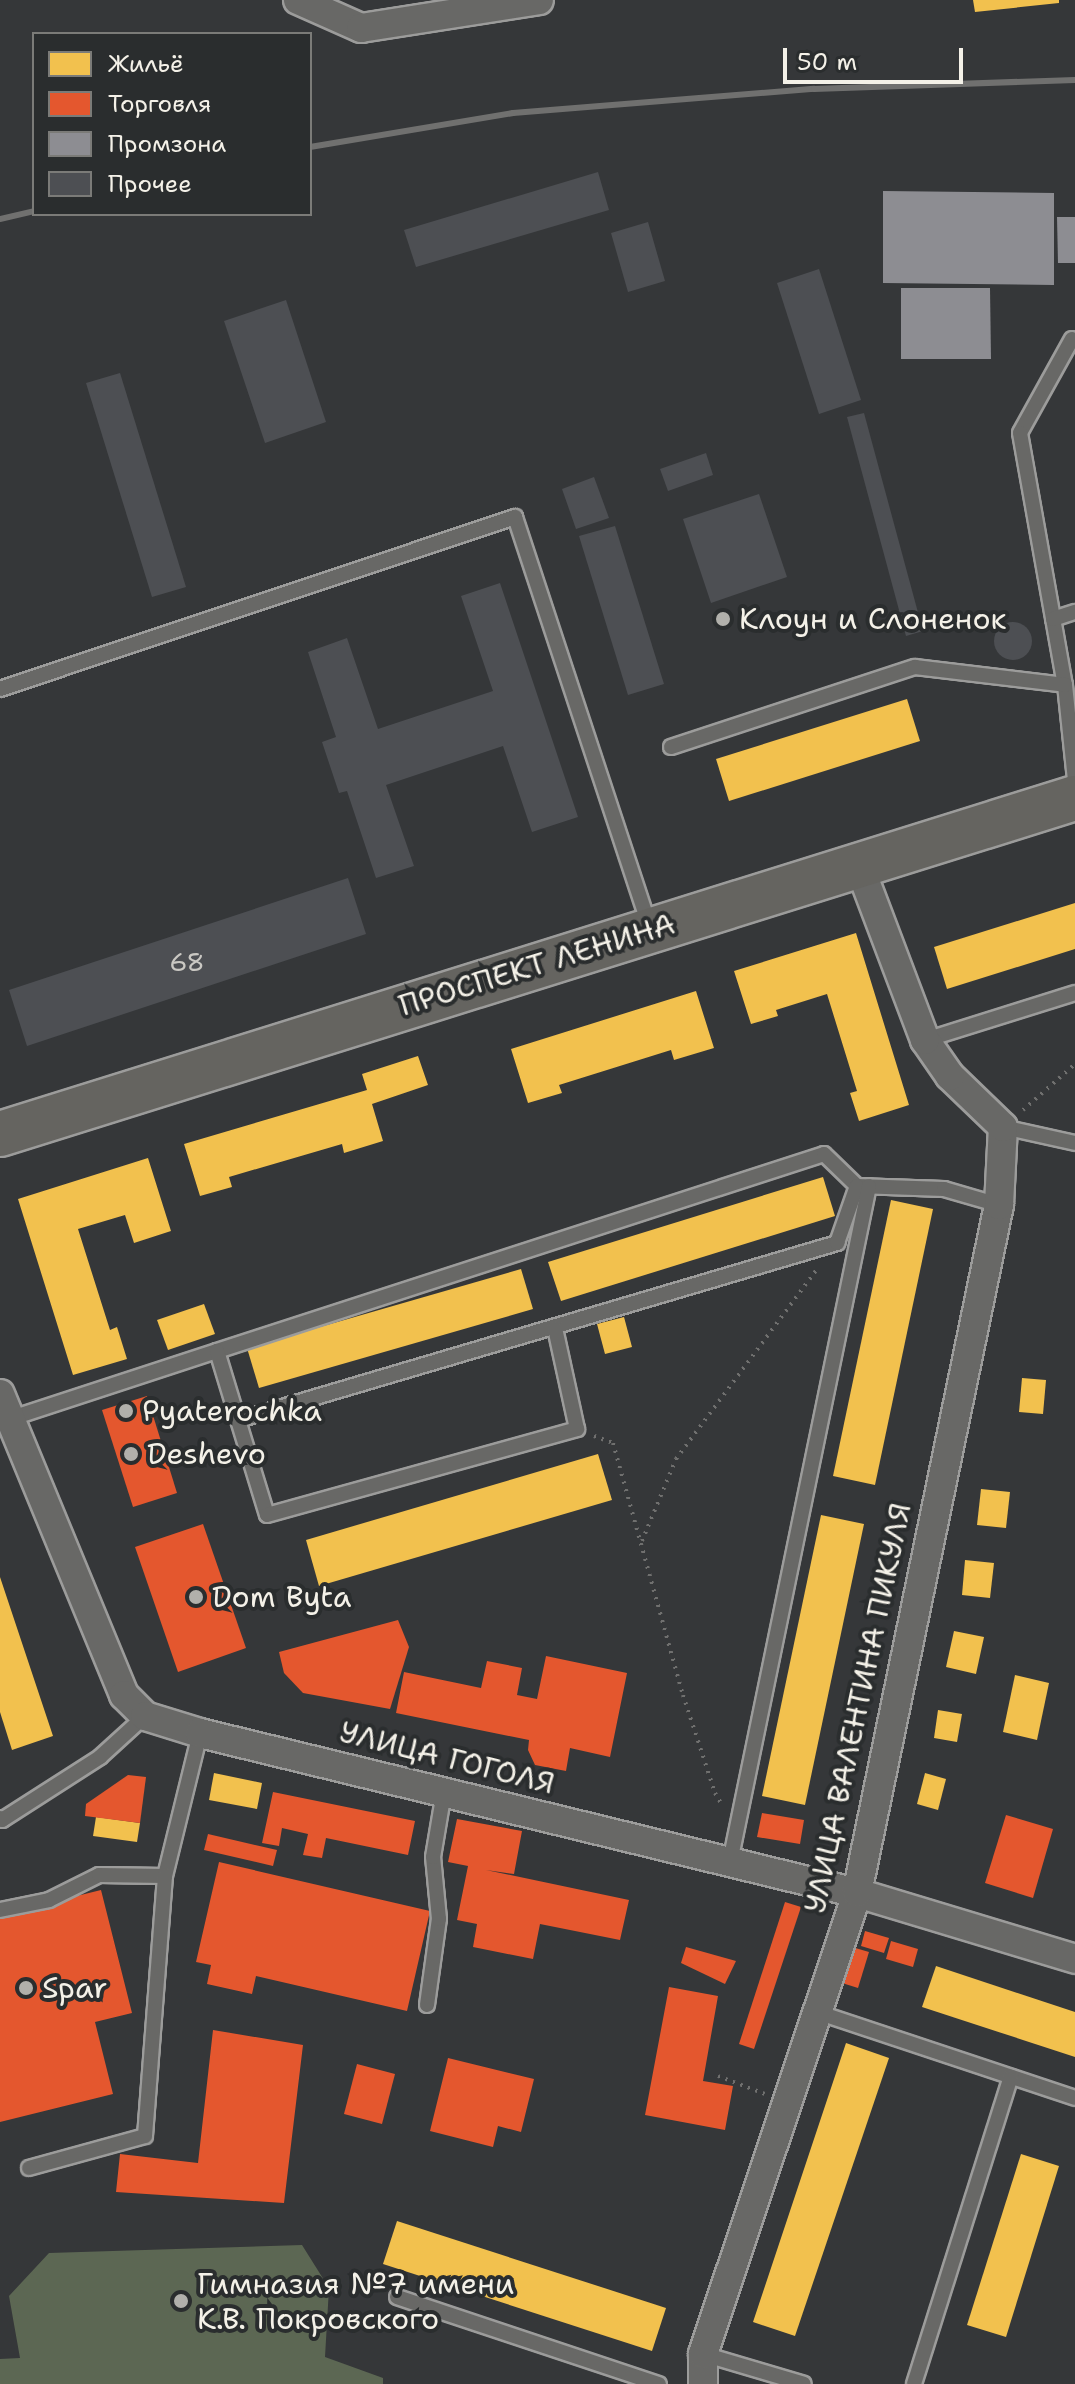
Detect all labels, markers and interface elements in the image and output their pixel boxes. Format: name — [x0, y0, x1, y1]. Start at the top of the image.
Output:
legend — [32, 32, 312, 216]
scale bar — [787, 32, 967, 82]
text: 50 m — [797, 46, 857, 78]
text: Жильё — [108, 48, 184, 80]
text: Торговля — [108, 88, 211, 120]
text: Промзона — [108, 128, 226, 160]
text: Прочее — [108, 168, 192, 200]
place label: Клоун и Слоненок — [739, 601, 1007, 637]
marker: Клоун и Слоненок — [714, 610, 732, 628]
street label: ПРОСПЕКТ ЛЕНИНА — [395, 906, 679, 1024]
house number: 68 — [169, 946, 205, 978]
place label: Pyaterochka — [142, 1393, 322, 1429]
marker: Pyaterochka — [117, 1402, 135, 1420]
place label: Deshevo — [147, 1436, 266, 1472]
marker: Deshevo — [122, 1445, 140, 1463]
street label: УЛИЦА ВАЛЕНТИНА ПИКУЛЯ — [797, 1500, 919, 1916]
place label: Dom Byta — [212, 1579, 351, 1615]
marker: Dom Byta — [187, 1588, 205, 1606]
street label: УЛИЦА ГОГОЛЯ — [336, 1714, 558, 1802]
place label: Spar — [42, 1970, 107, 2006]
marker: Spar — [17, 1979, 35, 1997]
place label: Гимназия №7 имени К.В. Покровского — [197, 2266, 514, 2336]
marker: Гимназия №7 имени К.В. Покровского — [172, 2292, 190, 2310]

